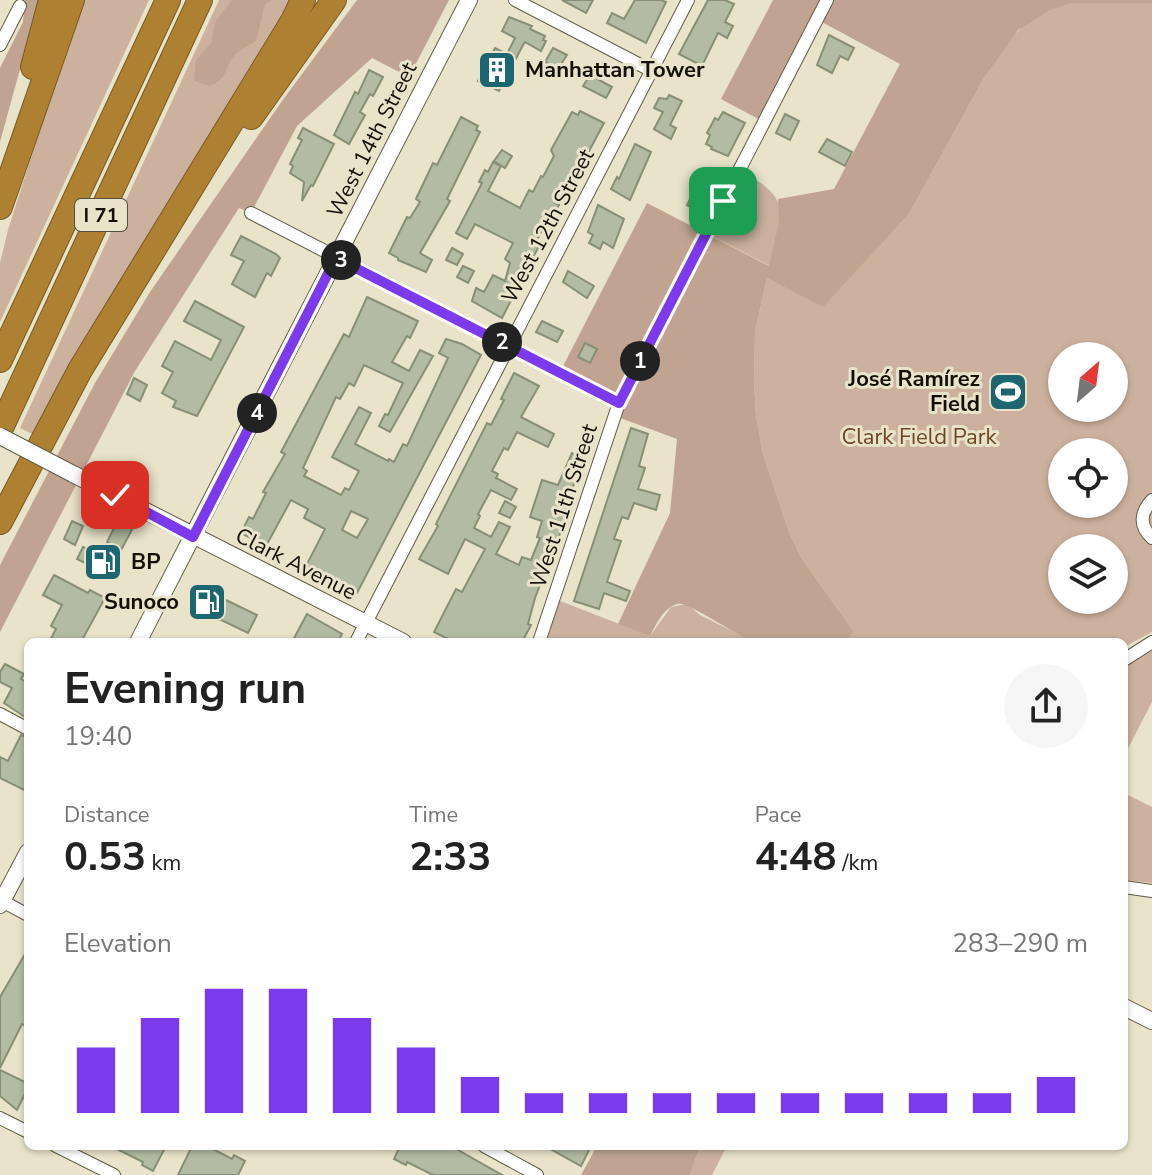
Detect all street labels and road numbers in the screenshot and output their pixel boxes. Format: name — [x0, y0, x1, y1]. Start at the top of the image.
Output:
street label: West 14th Street — [320, 57, 424, 223]
street label: West 12th Street — [495, 143, 601, 308]
road number: I 71 — [75, 199, 127, 231]
street label: West 11th Street — [523, 420, 605, 592]
street label: Clark Avenue — [230, 521, 362, 607]

